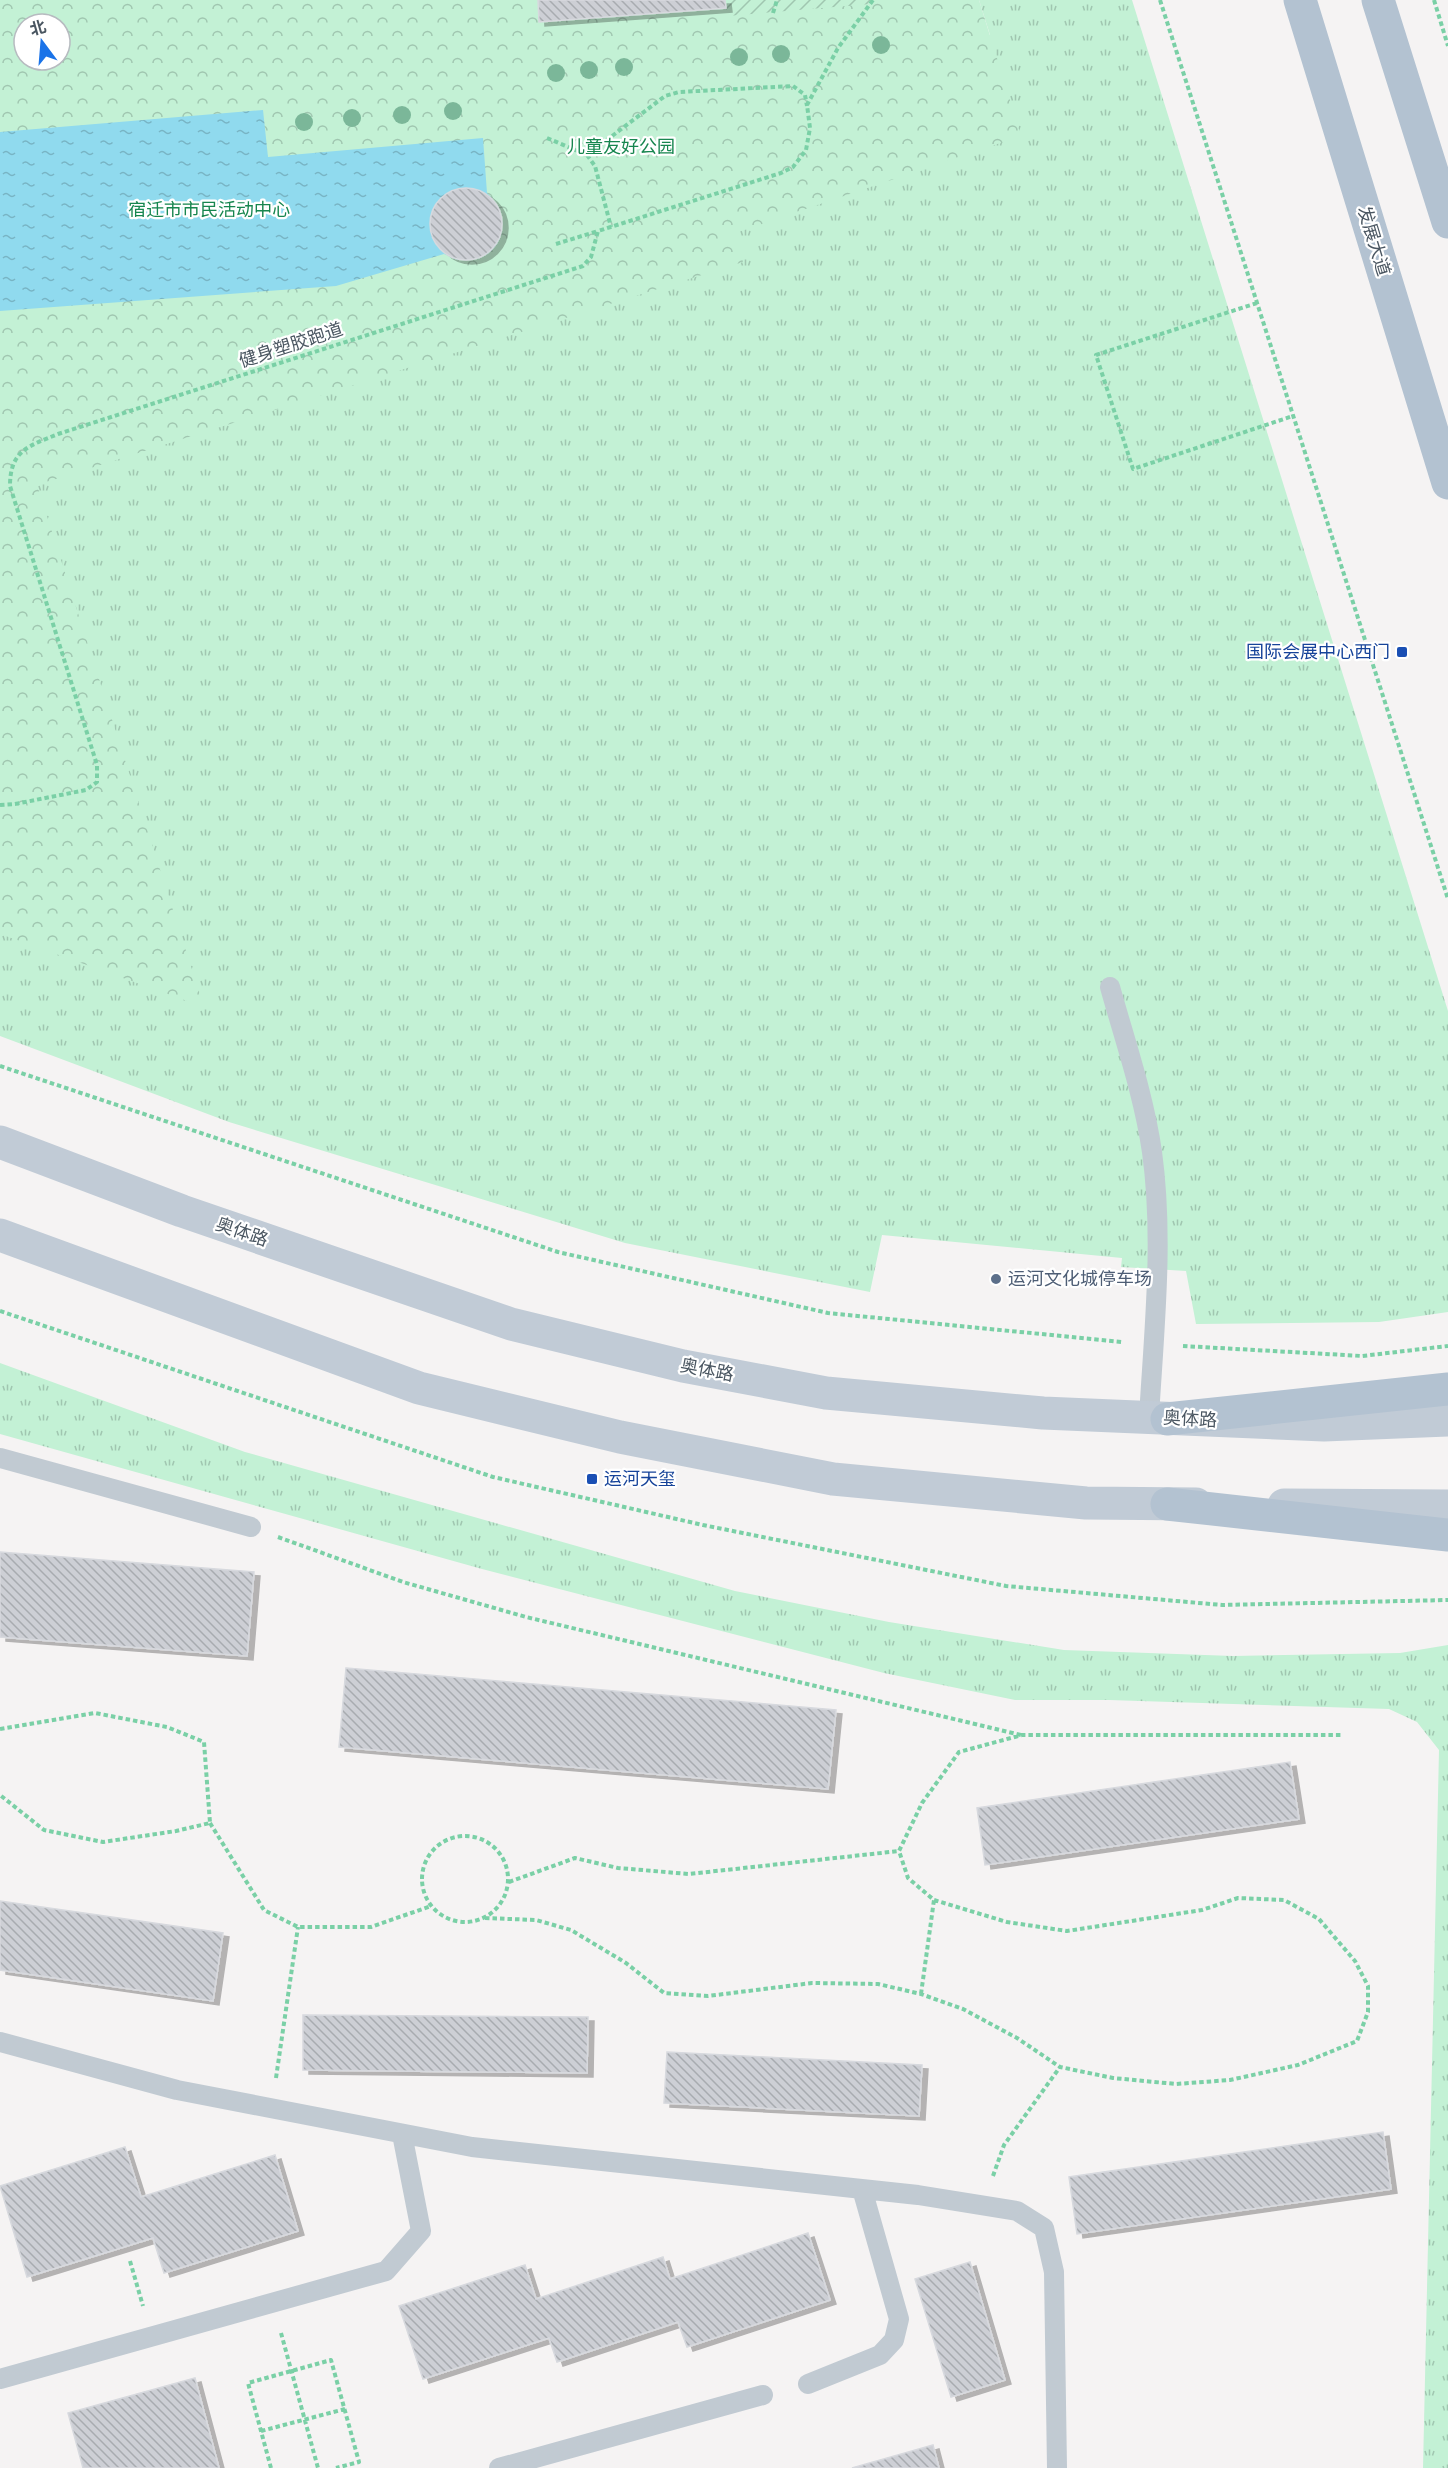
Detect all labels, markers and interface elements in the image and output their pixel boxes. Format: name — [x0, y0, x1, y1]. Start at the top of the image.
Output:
north arrow — [12, 12, 72, 72]
text: 北 — [27, 15, 49, 40]
park label: 儿童友好公园 — [567, 134, 675, 158]
park label: 宿迁市市民活动中心 — [128, 197, 290, 221]
street label: 发展大道 — [1353, 203, 1397, 279]
street label: 健身塑胶跑道 — [236, 316, 346, 372]
place label: 国际会展中心西门 — [1246, 639, 1390, 663]
marker: 国际会展中心西门 — [1395, 645, 1409, 659]
street label: 奥体路 — [213, 1211, 272, 1251]
place label: 运河文化城停车场 — [1008, 1266, 1152, 1290]
marker: 运河文化城停车场 — [989, 1272, 1003, 1286]
street label: 奥体路 — [678, 1352, 736, 1386]
street label: 奥体路 — [1162, 1405, 1218, 1431]
place label: 运河天玺 — [604, 1466, 676, 1490]
marker: 运河天玺 — [585, 1472, 599, 1486]

